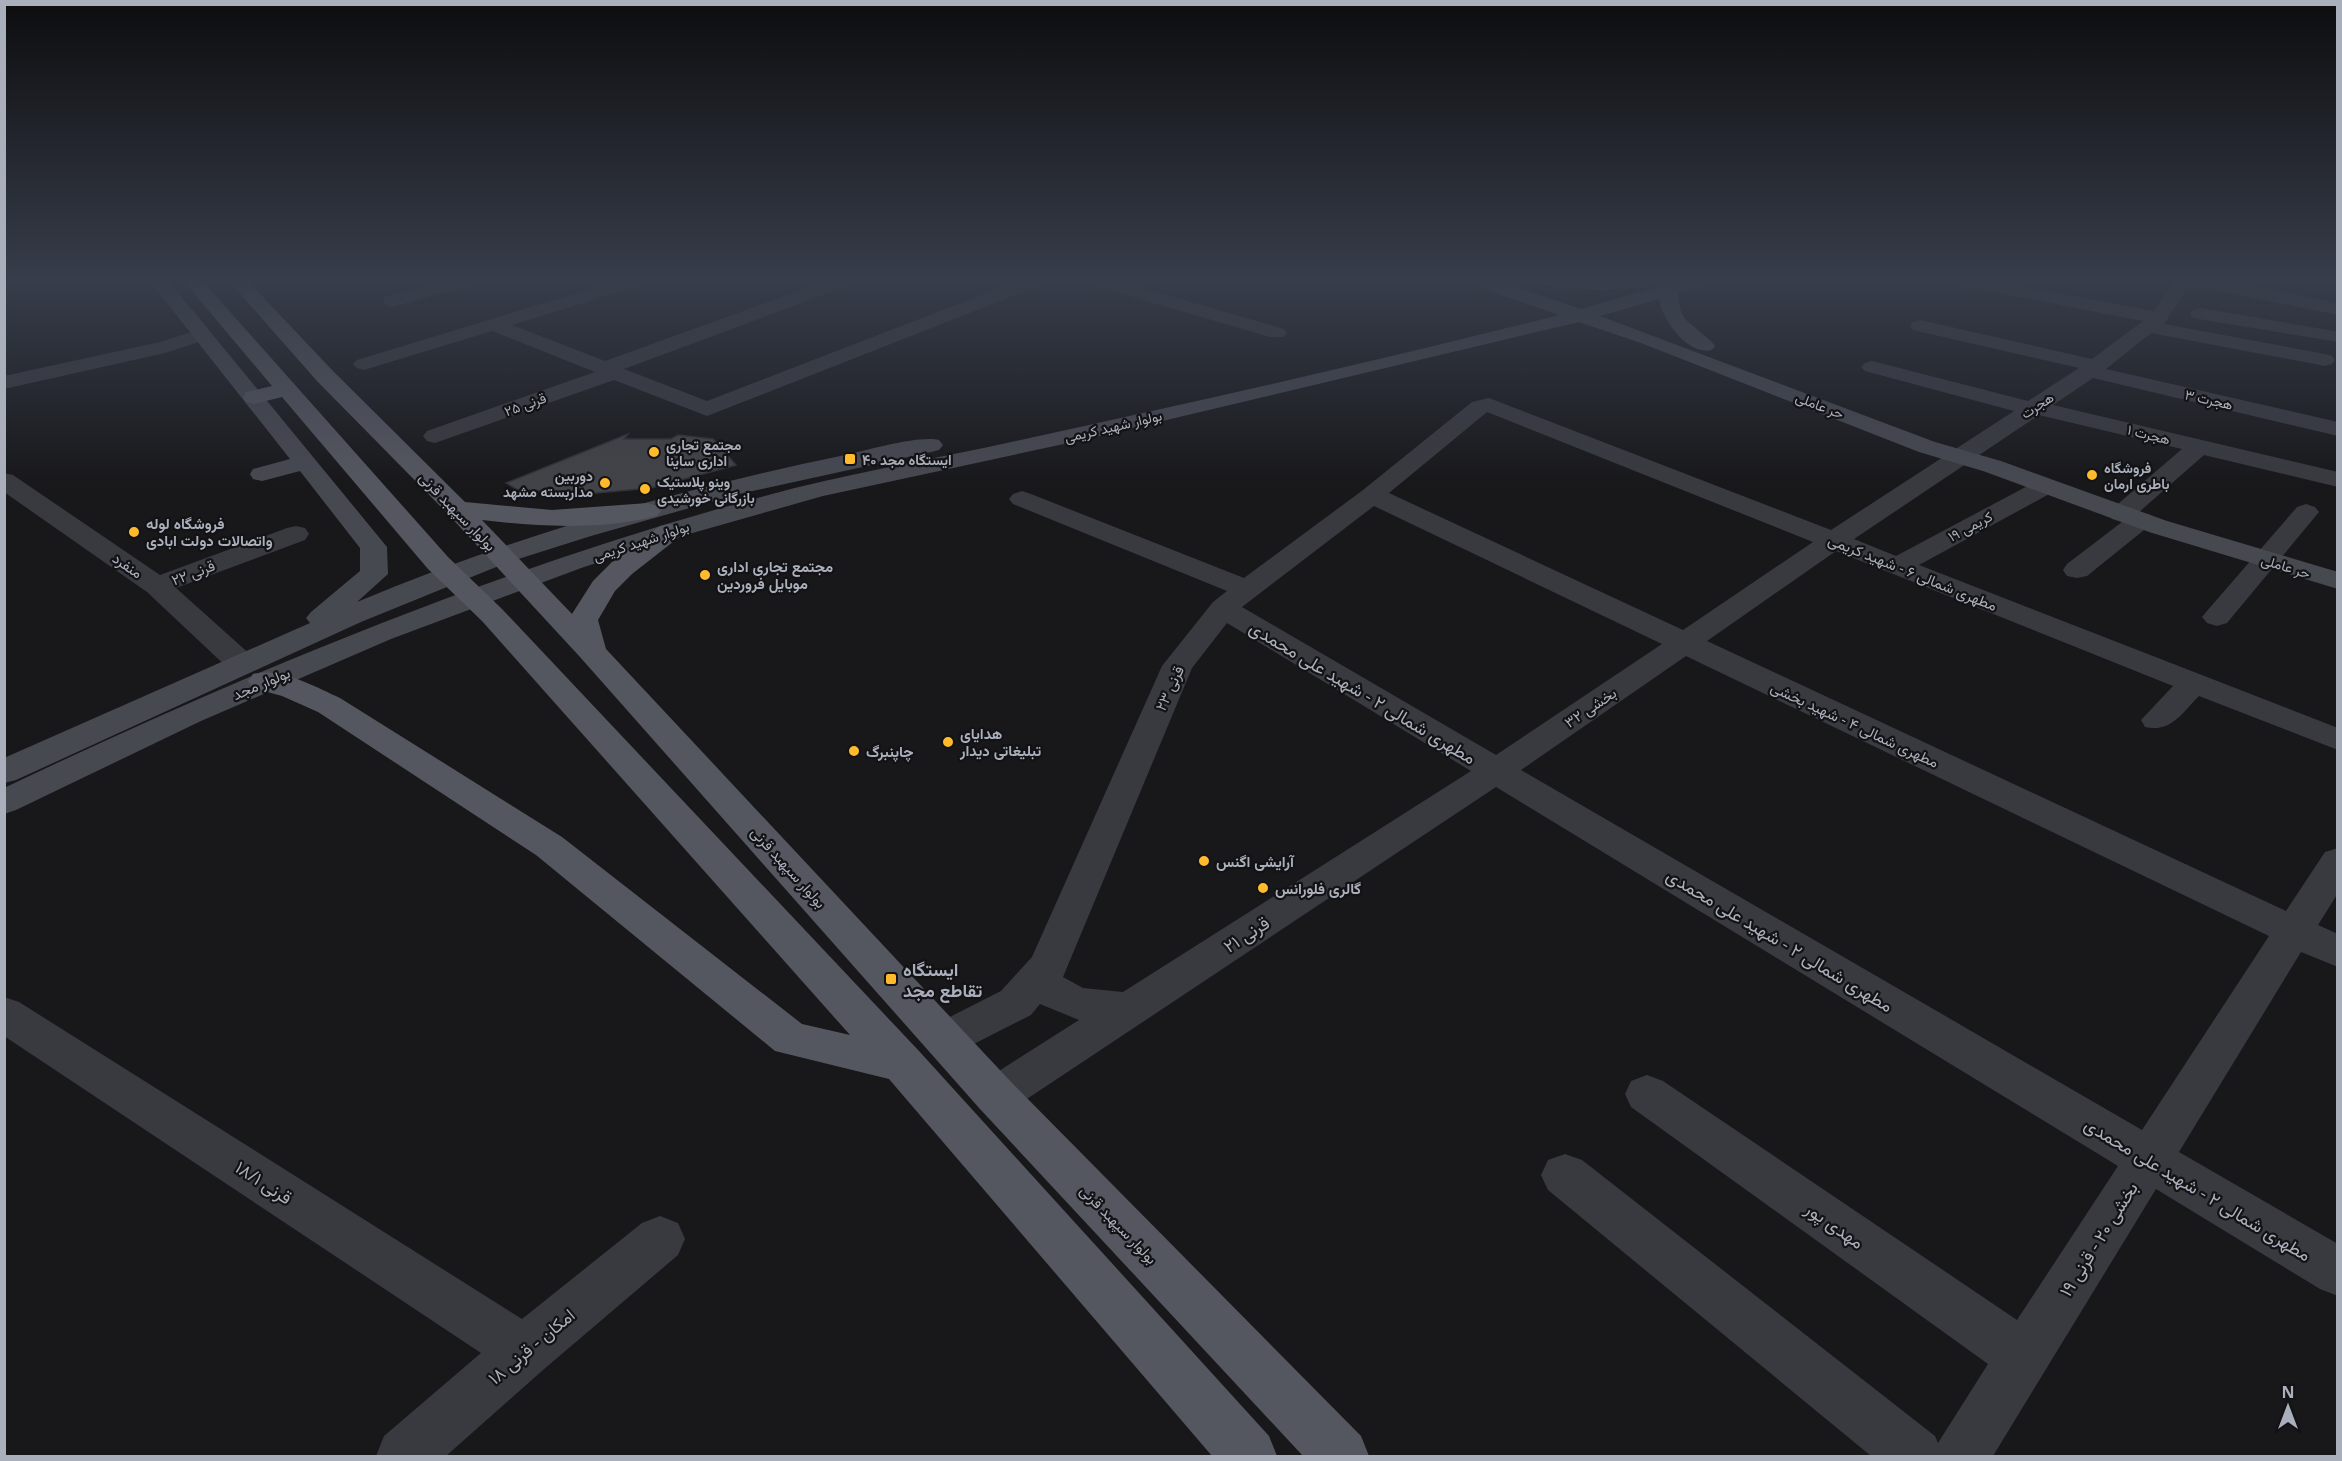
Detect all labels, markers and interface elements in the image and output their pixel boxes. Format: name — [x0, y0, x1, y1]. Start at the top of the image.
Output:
street label: هجرت ۳ — [2183, 384, 2235, 414]
street label: حر عاملی — [1793, 387, 1847, 423]
street label: هجرت — [2017, 387, 2057, 423]
street label: قرنی ۲۵ — [501, 388, 549, 420]
street label: بولوار شهید کریمی — [1062, 406, 1164, 446]
street label: هجرت ۱ — [2126, 420, 2173, 449]
place label: مجتمع تجاری اداری ساینا — [666, 435, 742, 470]
marker: مجتمع تجاری اداری ساینا — [647, 445, 661, 459]
place label: ایستگاه مجد ۴۰ — [862, 450, 952, 469]
marker: ایستگاه مجد ۴۰ — [843, 452, 857, 466]
place label: فروشگاه باطری ارمان — [2104, 458, 2169, 493]
place label: دوربین مداربسته مشهد — [503, 466, 593, 501]
street label: بولوار سپهبد قرنی — [414, 467, 501, 556]
marker: فروشگاه باطری ارمان — [2085, 468, 2099, 482]
place label: وینو پلاستیک بازرگانی خورشیدی — [657, 472, 755, 507]
marker: دوربین مداربسته مشهد — [598, 476, 612, 490]
marker: وینو پلاستیک بازرگانی خورشیدی — [638, 482, 652, 496]
street label: کریمی ۱۹ — [1944, 506, 1996, 546]
place label: فروشگاه لوله واتصالات دولت ابادی — [146, 513, 273, 550]
street label: بولوار شهید کریمی — [591, 517, 691, 565]
marker: فروشگاه لوله واتصالات دولت ابادی — [127, 525, 141, 539]
street label: مطهری شمالی ۶ - شهید کریمی — [1825, 529, 2000, 616]
street label: منفرد — [109, 548, 147, 582]
street label: حر عاملی — [2259, 550, 2313, 582]
street label: قرنی ۲۲ — [168, 555, 218, 590]
place label: مجتمع تجاری اداری موبایل فروردین — [717, 556, 833, 593]
marker: مجتمع تجاری اداری موبایل فروردین — [698, 568, 712, 582]
street label: مطهری شمالی ۲ - شهید علی محمدی — [1245, 615, 1481, 769]
street label: بولوار مجد — [229, 662, 293, 704]
street label: قرنی ۲۳ — [1150, 662, 1189, 714]
street label: مطهری شمالی ۴ - شهید بخشی — [1767, 676, 1942, 773]
street label: بخشی ۳۲ — [1560, 682, 1620, 733]
place label: هدایای تبلیغاتی دیدار — [959, 723, 1041, 760]
marker: هدایای تبلیغاتی دیدار — [941, 735, 955, 749]
place label: چاپنبرگ — [866, 741, 913, 762]
marker: چاپنبرگ — [847, 744, 861, 758]
street label: بولوار سپهبد قرنی — [746, 822, 831, 913]
place label: آرایشی اگنس — [1216, 851, 1295, 871]
marker: آرایشی اگنس — [1197, 854, 1211, 868]
street label: مطهری شمالی ۲ - شهید علی محمدی — [1662, 863, 1898, 1017]
place label: گالری فلورانس — [1275, 878, 1361, 898]
marker: گالری فلورانس — [1256, 881, 1270, 895]
street label: قرنی ۲۱ — [1218, 910, 1274, 958]
place label: ایستگاه تقاطع مجد — [903, 957, 982, 1003]
marker: ایستگاه تقاطع مجد — [884, 972, 898, 986]
street label: مطهری شمالی ۲ - شهید علی محمدی — [2080, 1112, 2316, 1266]
street label: قرنی ۱۸/۱ — [231, 1155, 297, 1209]
street label: بخشی ۲۰ - قرنی ۱۹ — [2053, 1177, 2143, 1301]
street label: بولوار سپهبد قرنی — [1075, 1180, 1162, 1269]
street label: مهدی پور — [1800, 1196, 1869, 1255]
street label: امکان - قرنی ۱۸ — [483, 1303, 579, 1389]
north arrow — [2258, 1377, 2318, 1437]
text: N — [2281, 1381, 2295, 1403]

